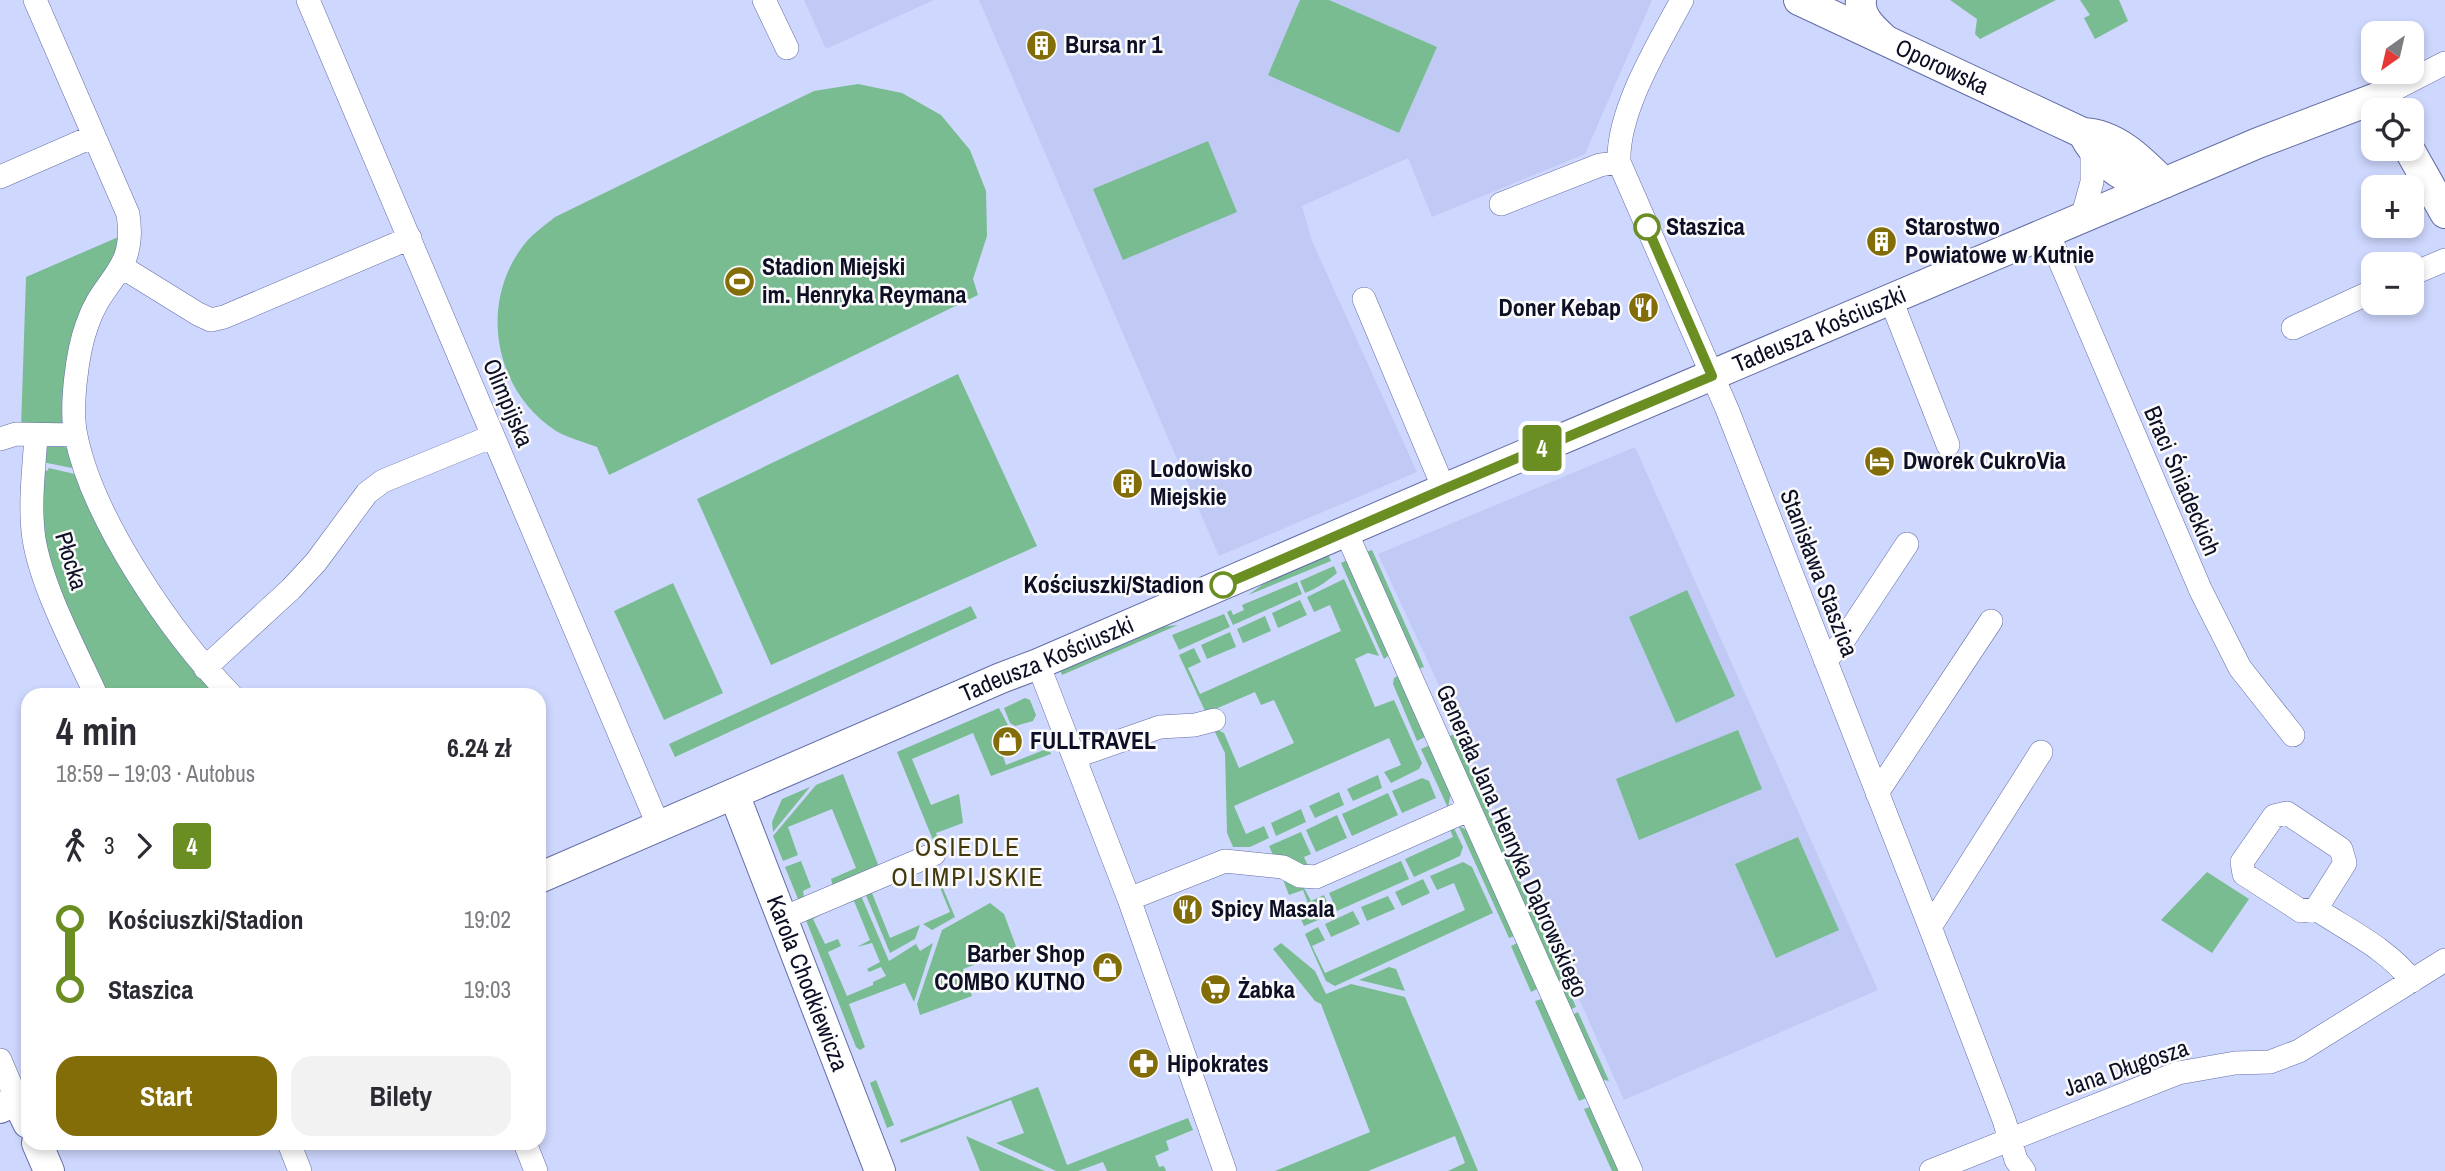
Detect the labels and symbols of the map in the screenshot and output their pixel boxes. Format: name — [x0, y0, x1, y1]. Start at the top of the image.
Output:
north arrow — [2361, 21, 2424, 84]
building icon: Bursa nr 1 — [1025, 28, 1059, 62]
place label: Bursa nr 1 — [1065, 28, 1162, 60]
street label: Oporowska — [1891, 30, 1994, 102]
place label: Staszica — [1666, 210, 1745, 242]
place label: Starostwo Powiatowe w Kutnie — [1905, 210, 2094, 270]
marker: Staszica — [1634, 214, 1660, 240]
building icon: Starostwo Powiatowe w Kutnie — [1865, 224, 1899, 258]
place label: Stadion Miejski im. Henryka Reymana — [762, 250, 967, 310]
sports icon: Stadion Miejski im. Henryka Reymana — [722, 264, 756, 298]
street label: Tadeusza Kościuszki — [1727, 278, 1911, 380]
place label: Doner Kebap — [1499, 291, 1621, 323]
restaurant icon: Doner Kebap — [1627, 291, 1661, 325]
street label: Olimpijska — [476, 354, 542, 452]
street label: Braci Śniadeckich — [2137, 401, 2229, 560]
line badge: 4 — [1519, 425, 1565, 471]
hotel icon: Dworek CukroVia — [1863, 444, 1897, 478]
place label: Dworek CukroVia — [1903, 444, 2066, 476]
place label: Lodowisko Miejskie — [1150, 452, 1253, 512]
building icon: Lodowisko Miejskie — [1110, 466, 1144, 500]
street label: Stanisława Staszica — [1773, 484, 1867, 661]
street label: Płocka — [48, 528, 96, 594]
place label: Kościuszki/Stadion — [1024, 568, 1204, 600]
marker: Kościuszki/Stadion — [1210, 572, 1236, 598]
street label: Tadeusza Kościuszki — [955, 608, 1138, 709]
street label: Generała Jana Henryka Dąbrowskiego — [1429, 679, 1596, 1002]
shop icon: FULLTRAVEL — [990, 724, 1024, 758]
place label: FULLTRAVEL — [1030, 724, 1156, 756]
district label: OSIEDLE OLIMPIJSKIE — [891, 829, 1045, 894]
street label: Karola Chodkiewicza — [760, 890, 857, 1076]
restaurant icon: Spicy Masala — [1171, 892, 1205, 926]
place label: Spicy Masala — [1211, 892, 1335, 924]
place label: Barber Shop COMBO KUTNO — [934, 937, 1085, 997]
shop icon: Barber Shop COMBO KUTNO — [1091, 951, 1125, 985]
supermarket icon: Żabka — [1198, 973, 1232, 1007]
place label: Żabka — [1238, 973, 1295, 1005]
street label: Jana Długosza — [2059, 1031, 2192, 1103]
pharmacy icon: Hipokrates — [1127, 1047, 1161, 1081]
place label: Hipokrates — [1167, 1047, 1269, 1079]

